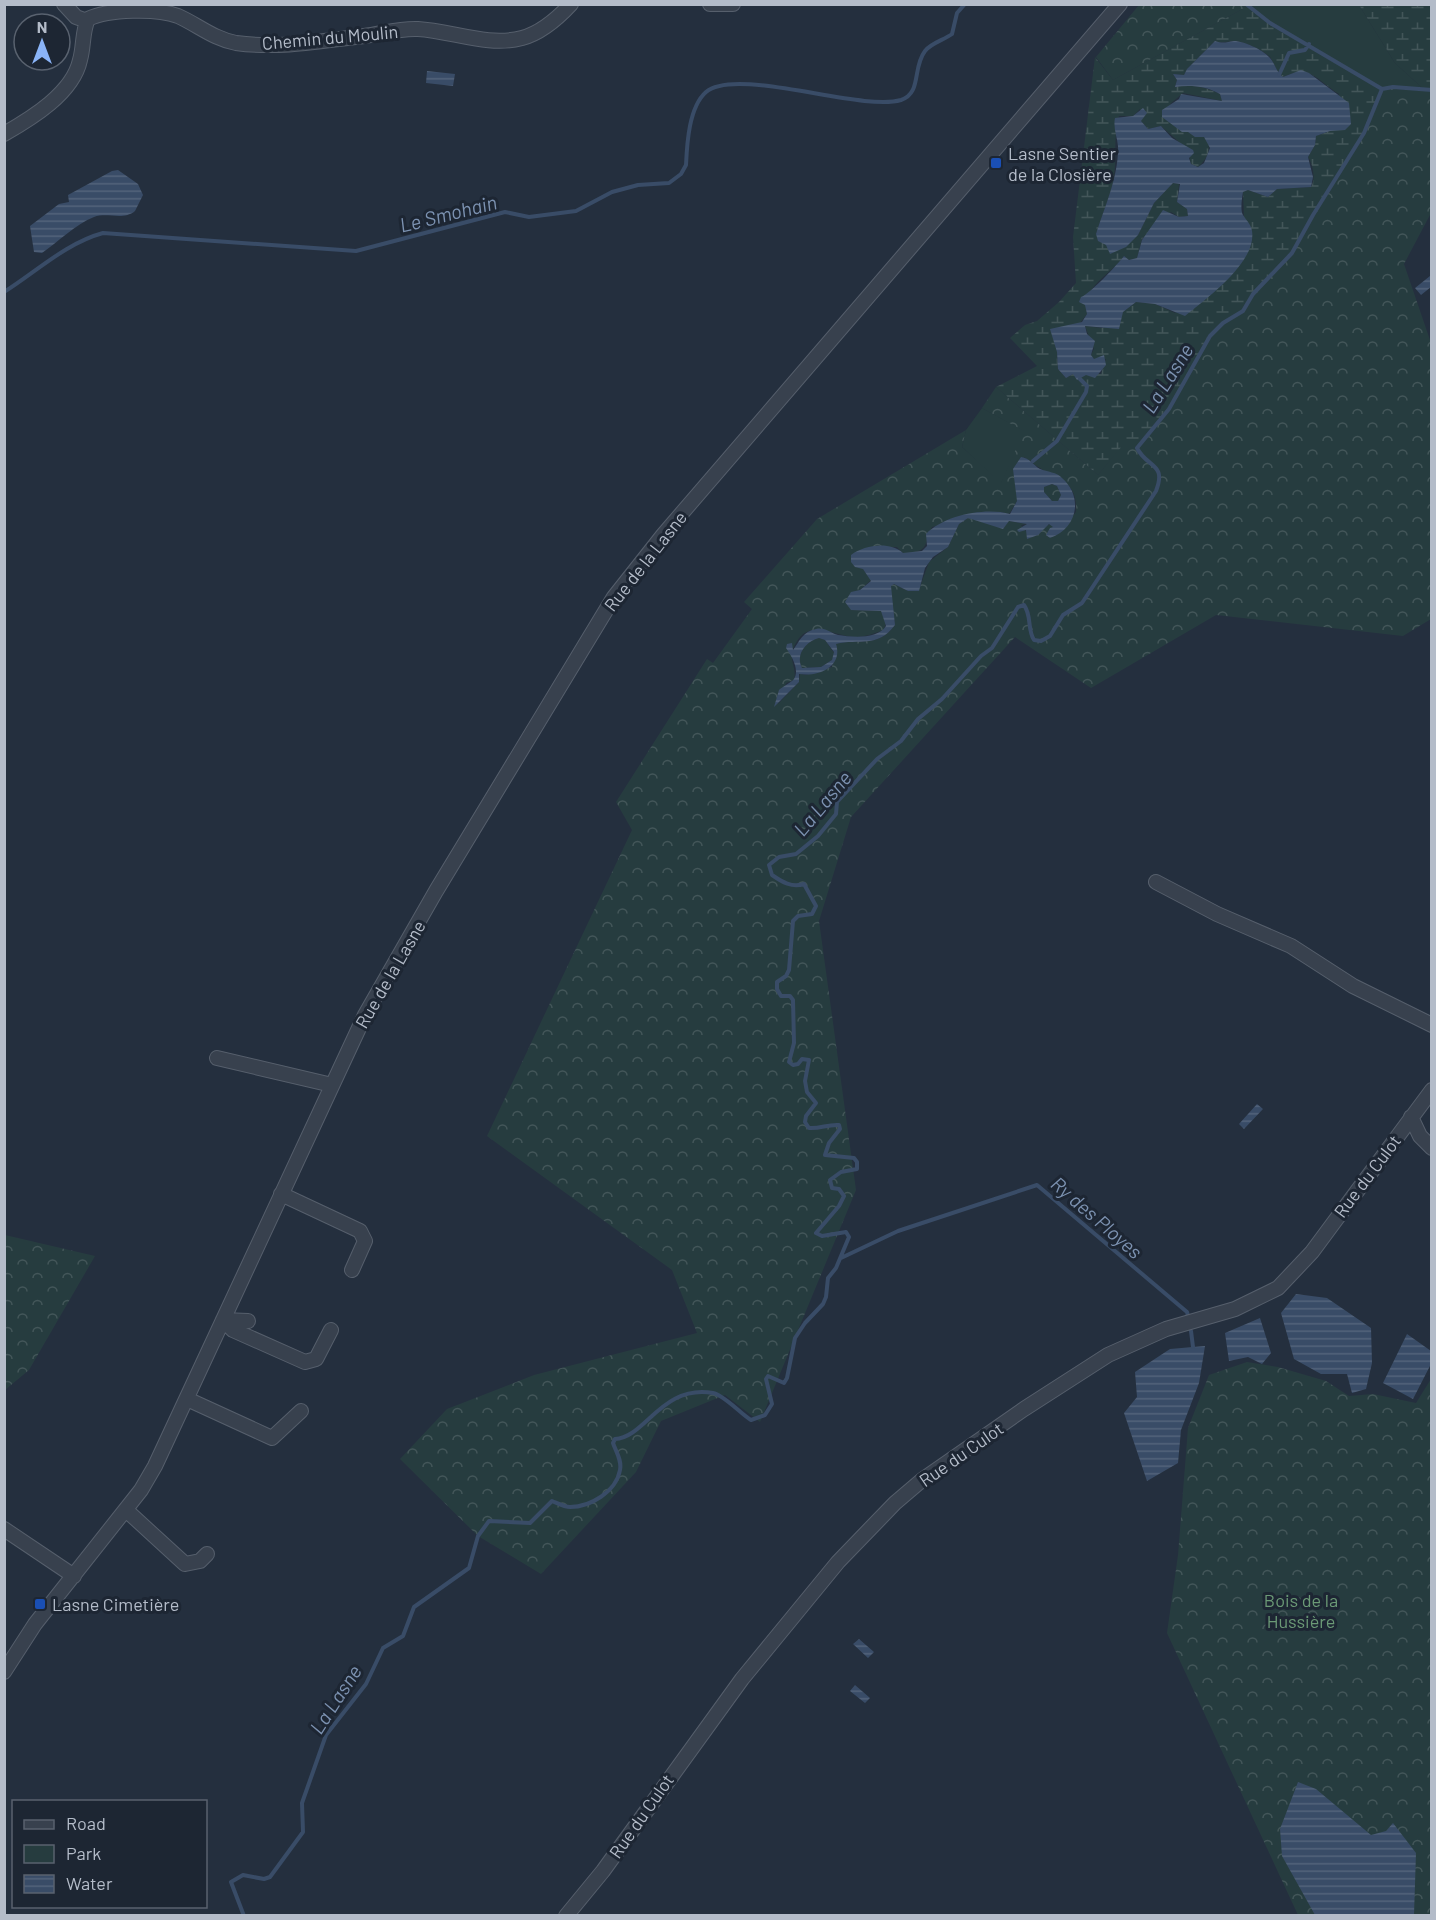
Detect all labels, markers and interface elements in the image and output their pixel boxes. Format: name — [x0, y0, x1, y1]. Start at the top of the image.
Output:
north arrow — [12, 12, 72, 72]
text: N — [37, 17, 47, 36]
street label: Chemin du Moulin — [261, 20, 399, 54]
place label: Lasne Sentier de la Closière — [1008, 142, 1116, 185]
marker: Lasne Sentier de la Closière — [989, 156, 1003, 170]
water label: Le Smohain — [397, 189, 499, 237]
water label: La Lasne — [1136, 339, 1198, 417]
street label: Rue de la Lasne — [599, 507, 691, 615]
water label: La Lasne — [788, 766, 856, 840]
street label: Rue de la Lasne — [350, 916, 430, 1032]
street label: Rue du Culot — [1329, 1130, 1405, 1222]
water label: Ry des Ployes — [1047, 1171, 1147, 1263]
street label: Rue du Culot — [915, 1417, 1007, 1491]
park label: Bois de la Hussière — [1264, 1589, 1338, 1632]
place label: Lasne Cimetière — [52, 1593, 179, 1615]
marker: Lasne Cimetière — [33, 1597, 47, 1611]
water label: La Lasne — [304, 1660, 366, 1738]
street label: Rue du Culot — [604, 1770, 678, 1862]
legend — [12, 1800, 207, 1908]
text: Road — [66, 1812, 106, 1834]
text: Park — [66, 1842, 101, 1864]
text: Water — [66, 1872, 113, 1894]

